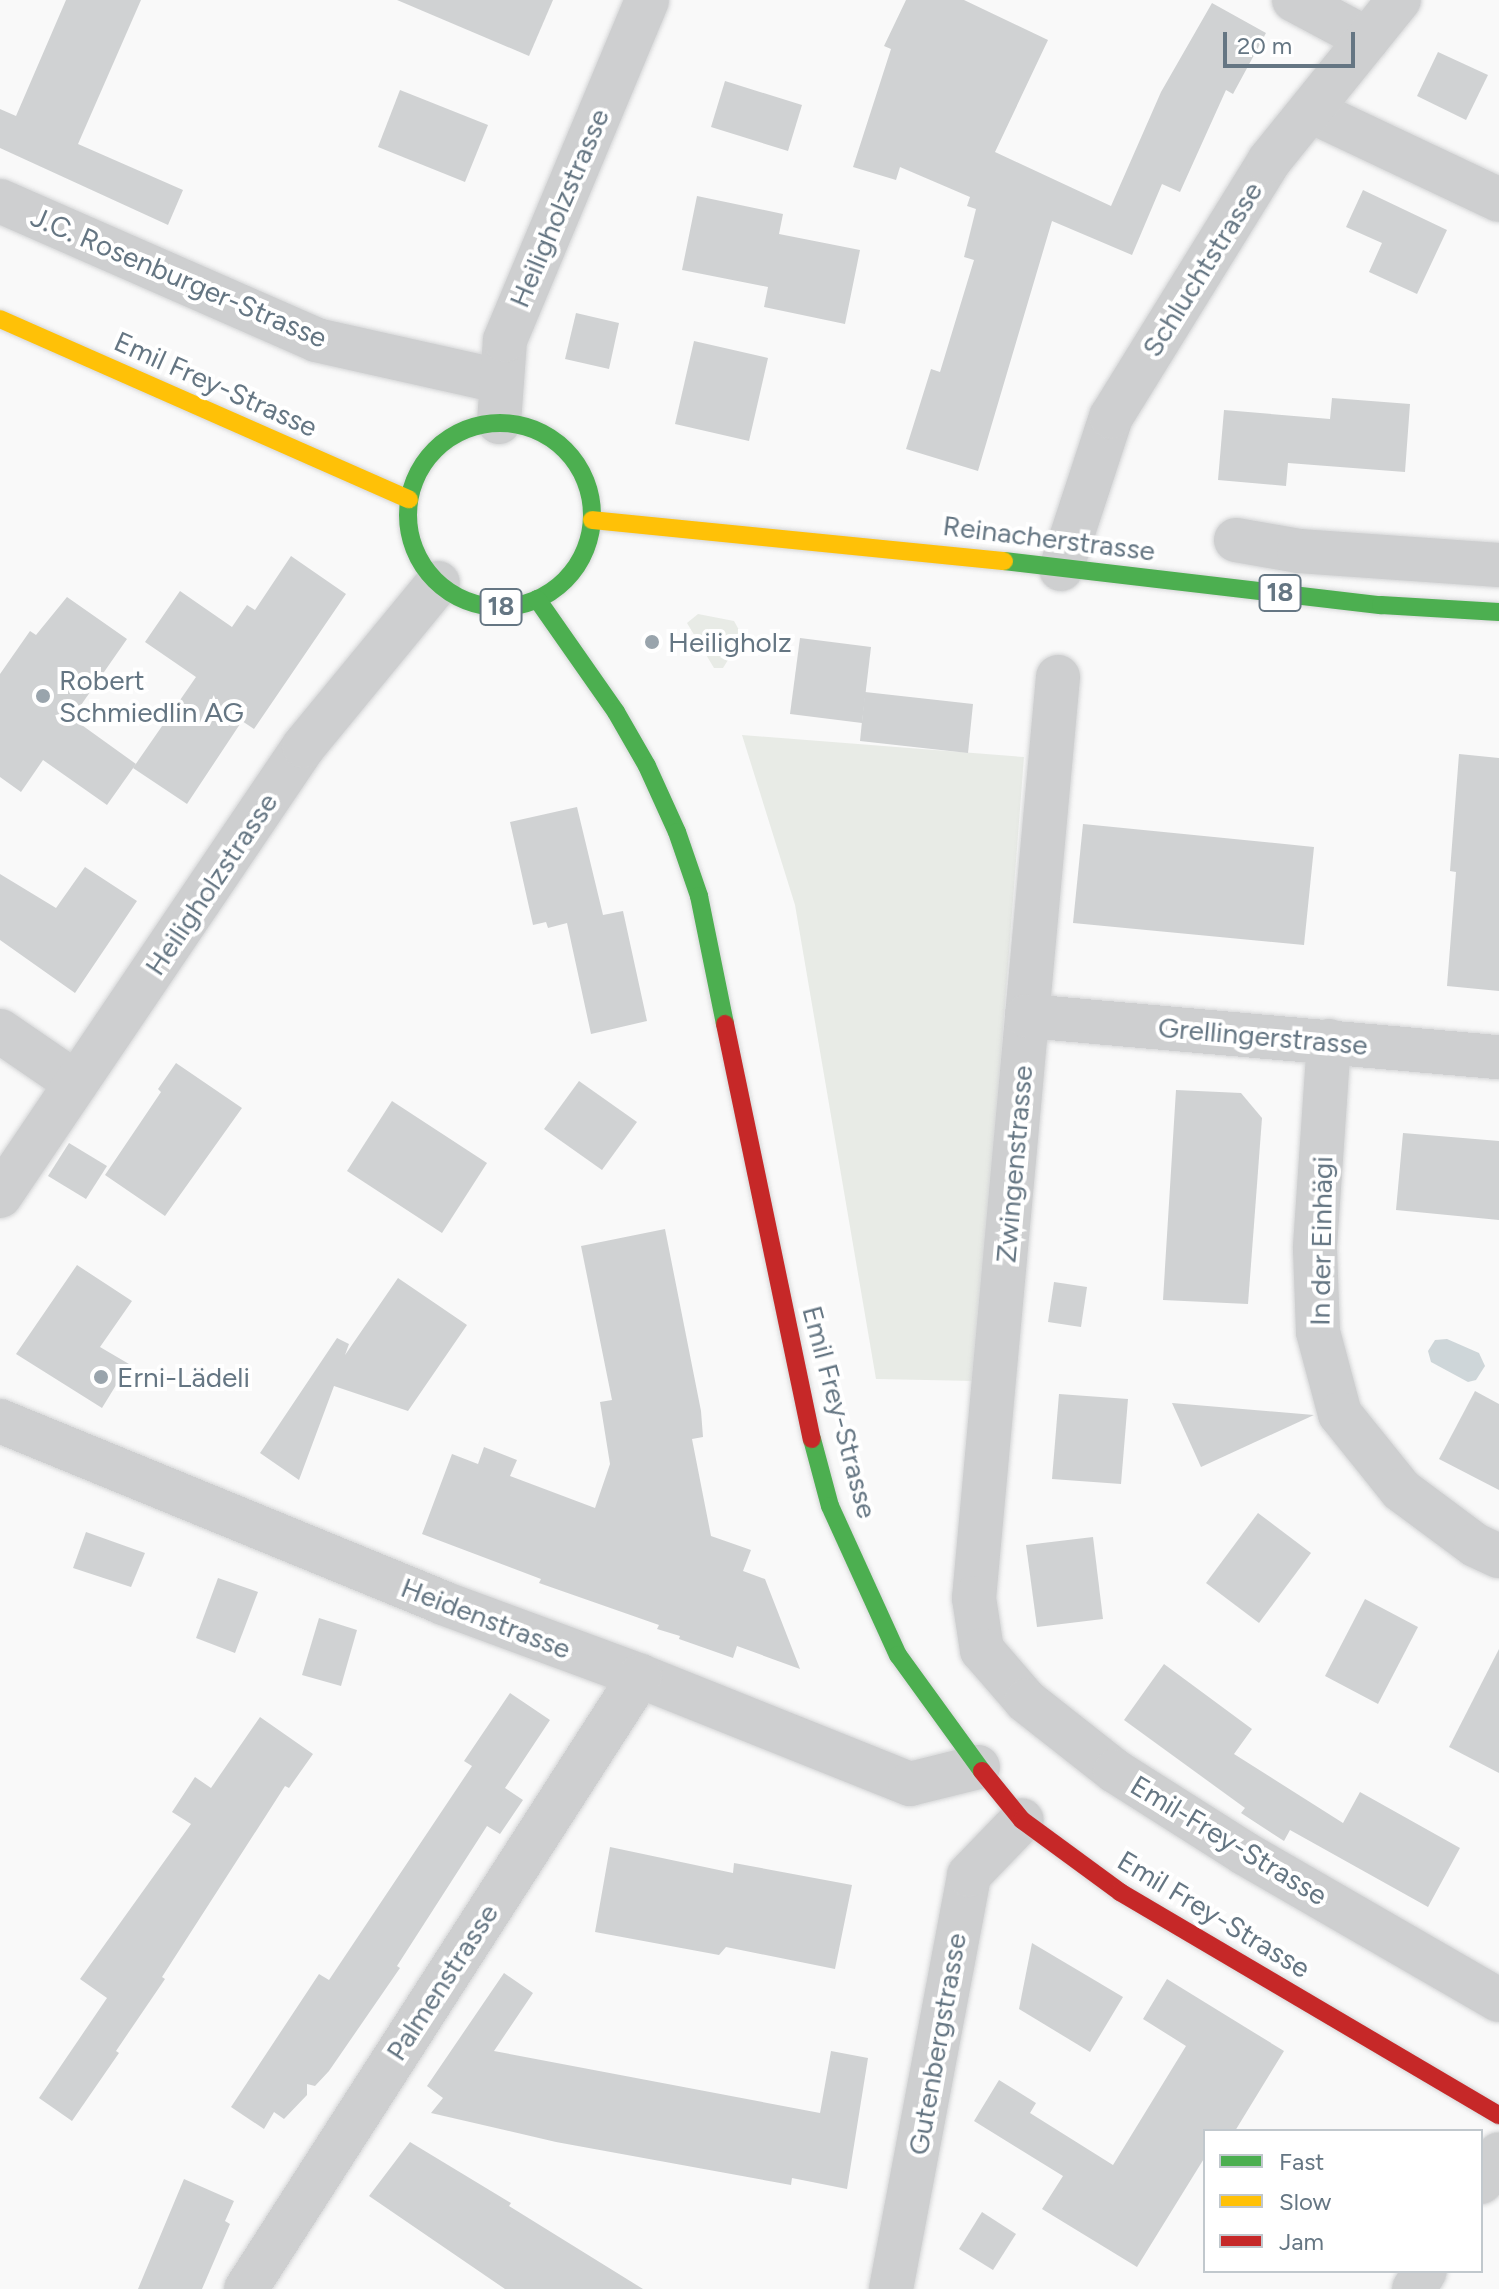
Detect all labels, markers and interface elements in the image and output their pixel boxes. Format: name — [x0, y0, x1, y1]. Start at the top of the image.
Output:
scale bar — [1227, 16, 1359, 66]
text: 20 m — [1237, 31, 1292, 60]
street label: Heiligholzstrasse — [502, 104, 616, 312]
street label: Schluchtstrasse — [1135, 175, 1269, 363]
street label: J.C. Rosenburger-Strasse — [26, 199, 332, 355]
street label: Emil Frey-Strasse — [109, 324, 323, 444]
street label: Reinacherstrasse — [941, 508, 1157, 568]
road number: 18 — [1258, 571, 1302, 615]
road number: 18 — [479, 585, 523, 629]
place label: Heiligholz — [668, 625, 792, 659]
marker: Heiligholz — [643, 633, 661, 651]
place label: Robert Schmiedlin AG — [59, 663, 244, 729]
marker: Robert Schmiedlin AG — [34, 687, 52, 705]
street label: Heiligholzstrasse — [138, 787, 284, 981]
street label: Grellingerstrasse — [1157, 1010, 1369, 1062]
street label: Zwingenstrasse — [989, 1064, 1039, 1264]
street label: In der Einhägi — [1303, 1156, 1339, 1326]
street label: Emil Frey-Strasse — [795, 1302, 885, 1522]
place label: Erni-Lädeli — [117, 1360, 250, 1394]
marker: Erni-Lädeli — [92, 1368, 110, 1386]
street label: Heidenstrasse — [396, 1570, 576, 1666]
street label: Emil-Frey-Strasse — [1125, 1768, 1333, 1912]
street label: Emil Frey-Strasse — [1112, 1843, 1316, 1985]
street label: Palmenstrasse — [379, 1897, 505, 2067]
street label: Gutenbergstrasse — [901, 1930, 973, 2158]
legend — [1203, 2129, 1483, 2273]
text: Fast — [1279, 2147, 1324, 2176]
text: Slow — [1279, 2187, 1331, 2216]
text: Jam — [1279, 2227, 1324, 2256]

